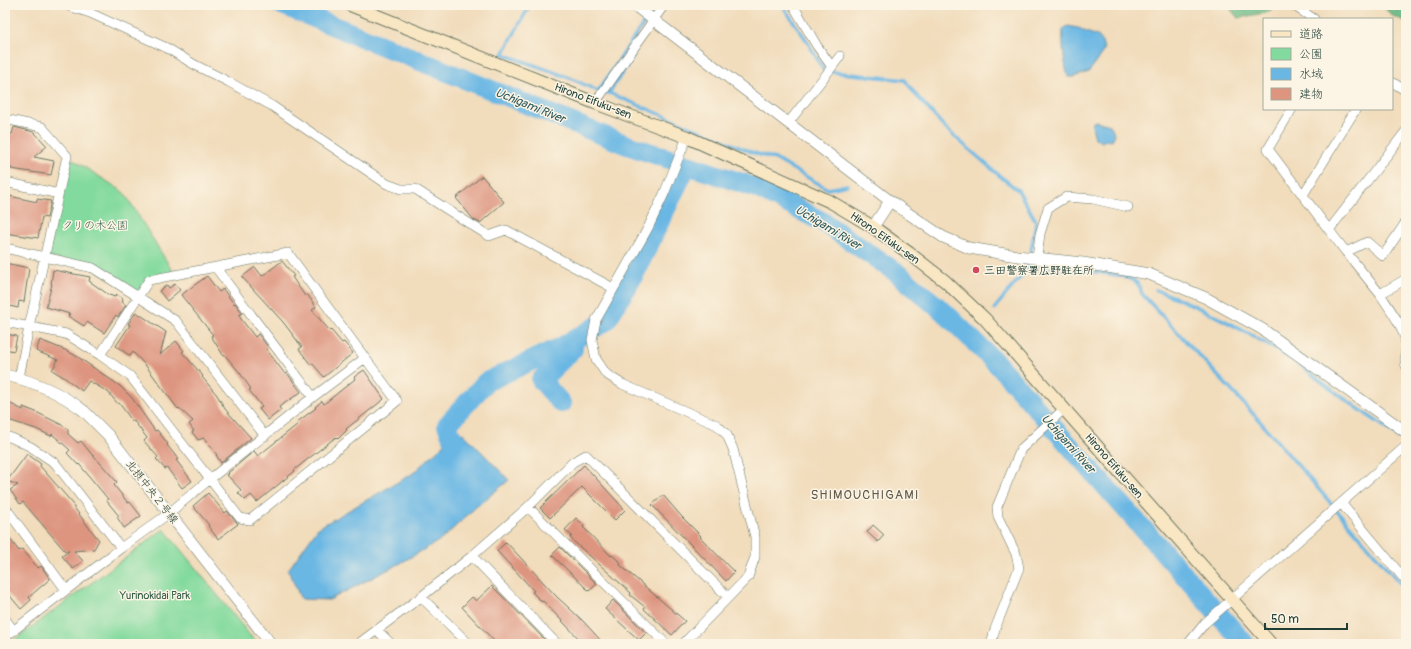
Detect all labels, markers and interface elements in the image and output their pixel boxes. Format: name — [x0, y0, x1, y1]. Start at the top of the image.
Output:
legend — [1263, 18, 1393, 110]
text: 道路 — [1299, 27, 1323, 42]
text: 公園 — [1299, 47, 1323, 62]
text: 水域 — [1299, 67, 1323, 82]
street label: Hirono Eifuku-sen — [553, 80, 633, 122]
water label: Uchigami River — [493, 85, 569, 127]
text: 建物 — [1299, 87, 1323, 102]
water label: Uchigami River — [792, 203, 865, 254]
street label: Hirono Eifuku-sen — [848, 209, 922, 267]
park label: クリの木公園 — [62, 219, 128, 232]
place label: 三田警察署広野駐在所 — [984, 264, 1094, 277]
marker: 三田警察署広野駐在所 — [971, 265, 981, 275]
water label: Uchigami River — [1038, 411, 1099, 478]
street label: Hirono Eifuku-sen — [1082, 431, 1146, 501]
street label: 北摂中央２号線 — [123, 458, 181, 526]
district label: SHIMOUCHIGAMI — [811, 487, 919, 503]
park label: Yurinokidai Park — [119, 589, 191, 602]
scale bar — [1265, 605, 1347, 631]
text: 50 m — [1271, 612, 1299, 627]

